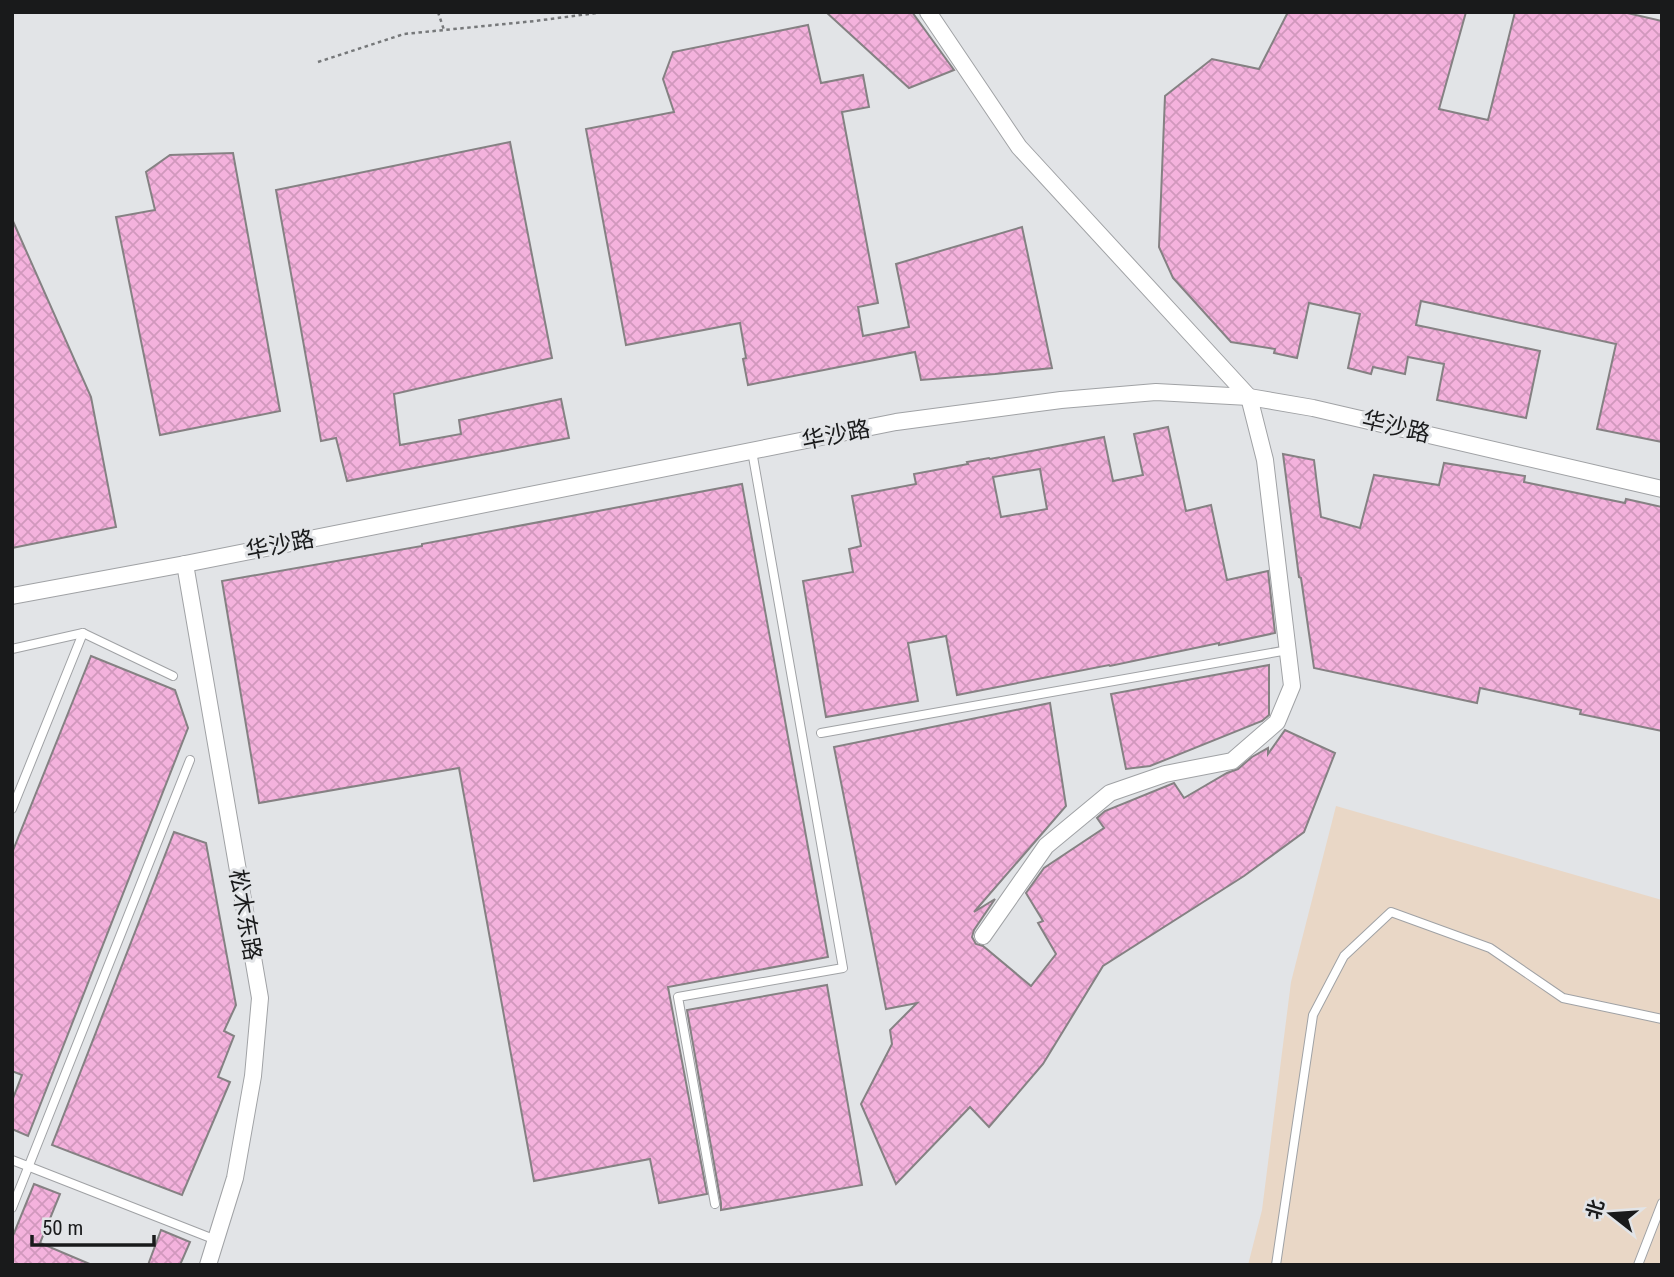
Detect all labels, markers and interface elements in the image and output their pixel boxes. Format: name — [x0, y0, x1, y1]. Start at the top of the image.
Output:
street label: 华沙路 — [1359, 406, 1433, 448]
street label: 华沙路 — [800, 415, 872, 455]
street label: 华沙路 — [244, 525, 316, 565]
street label: 松木东路 — [224, 867, 266, 963]
north arrow — [1576, 1179, 1646, 1249]
text: 北 — [1581, 1197, 1609, 1222]
scale bar — [32, 1204, 154, 1248]
text: 50 m — [42, 1216, 83, 1240]

